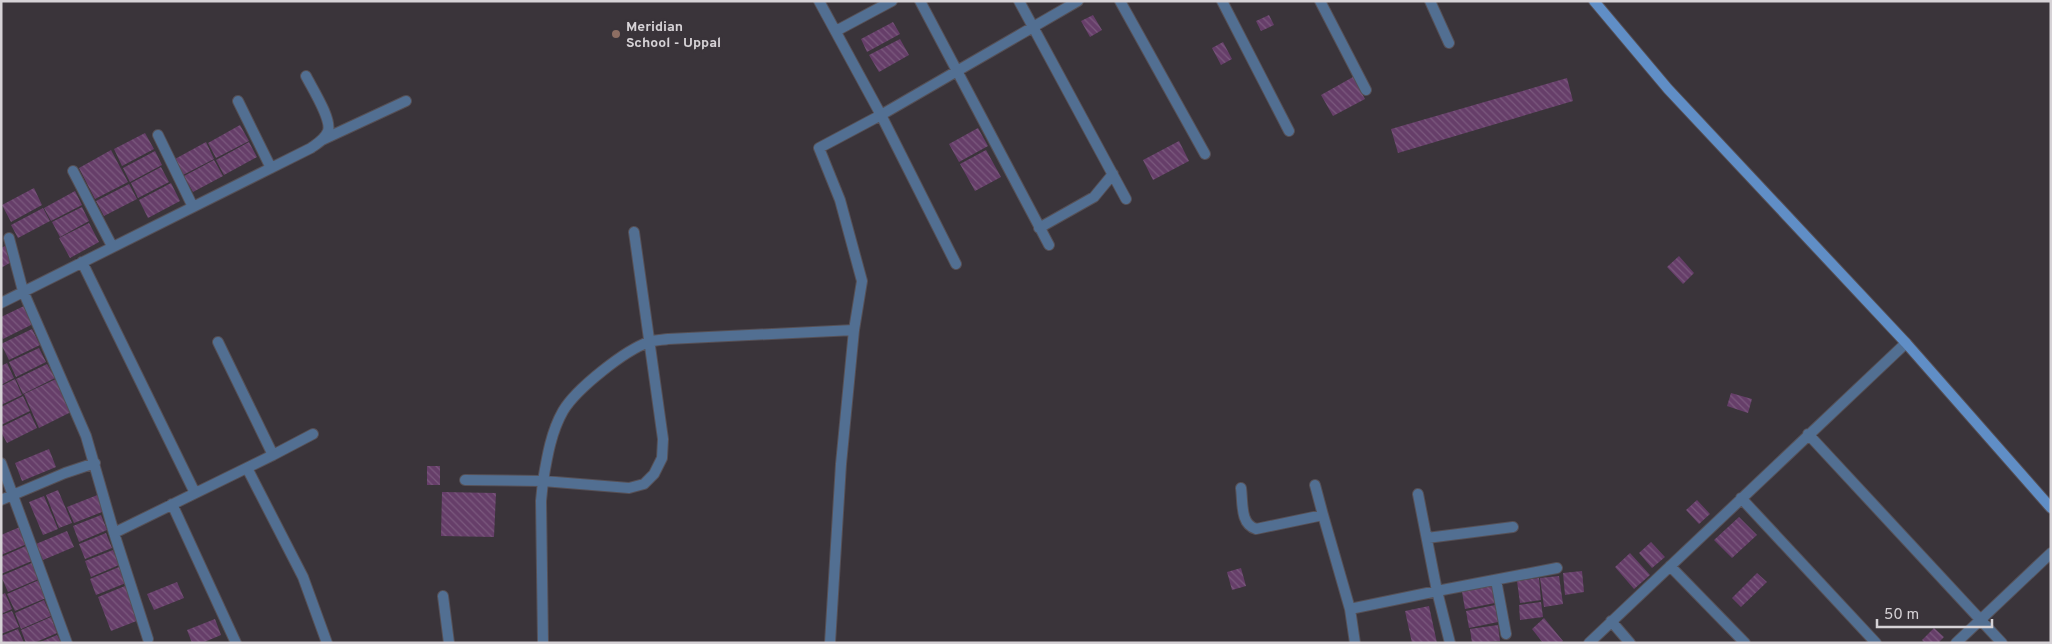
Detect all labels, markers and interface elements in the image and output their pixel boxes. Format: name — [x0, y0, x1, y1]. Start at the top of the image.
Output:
place label: Meridian School - Uppal — [626, 19, 721, 52]
marker: Meridian School - Uppal — [610, 28, 622, 40]
scale bar — [1877, 596, 1992, 628]
text: 50 m — [1884, 606, 1919, 625]

